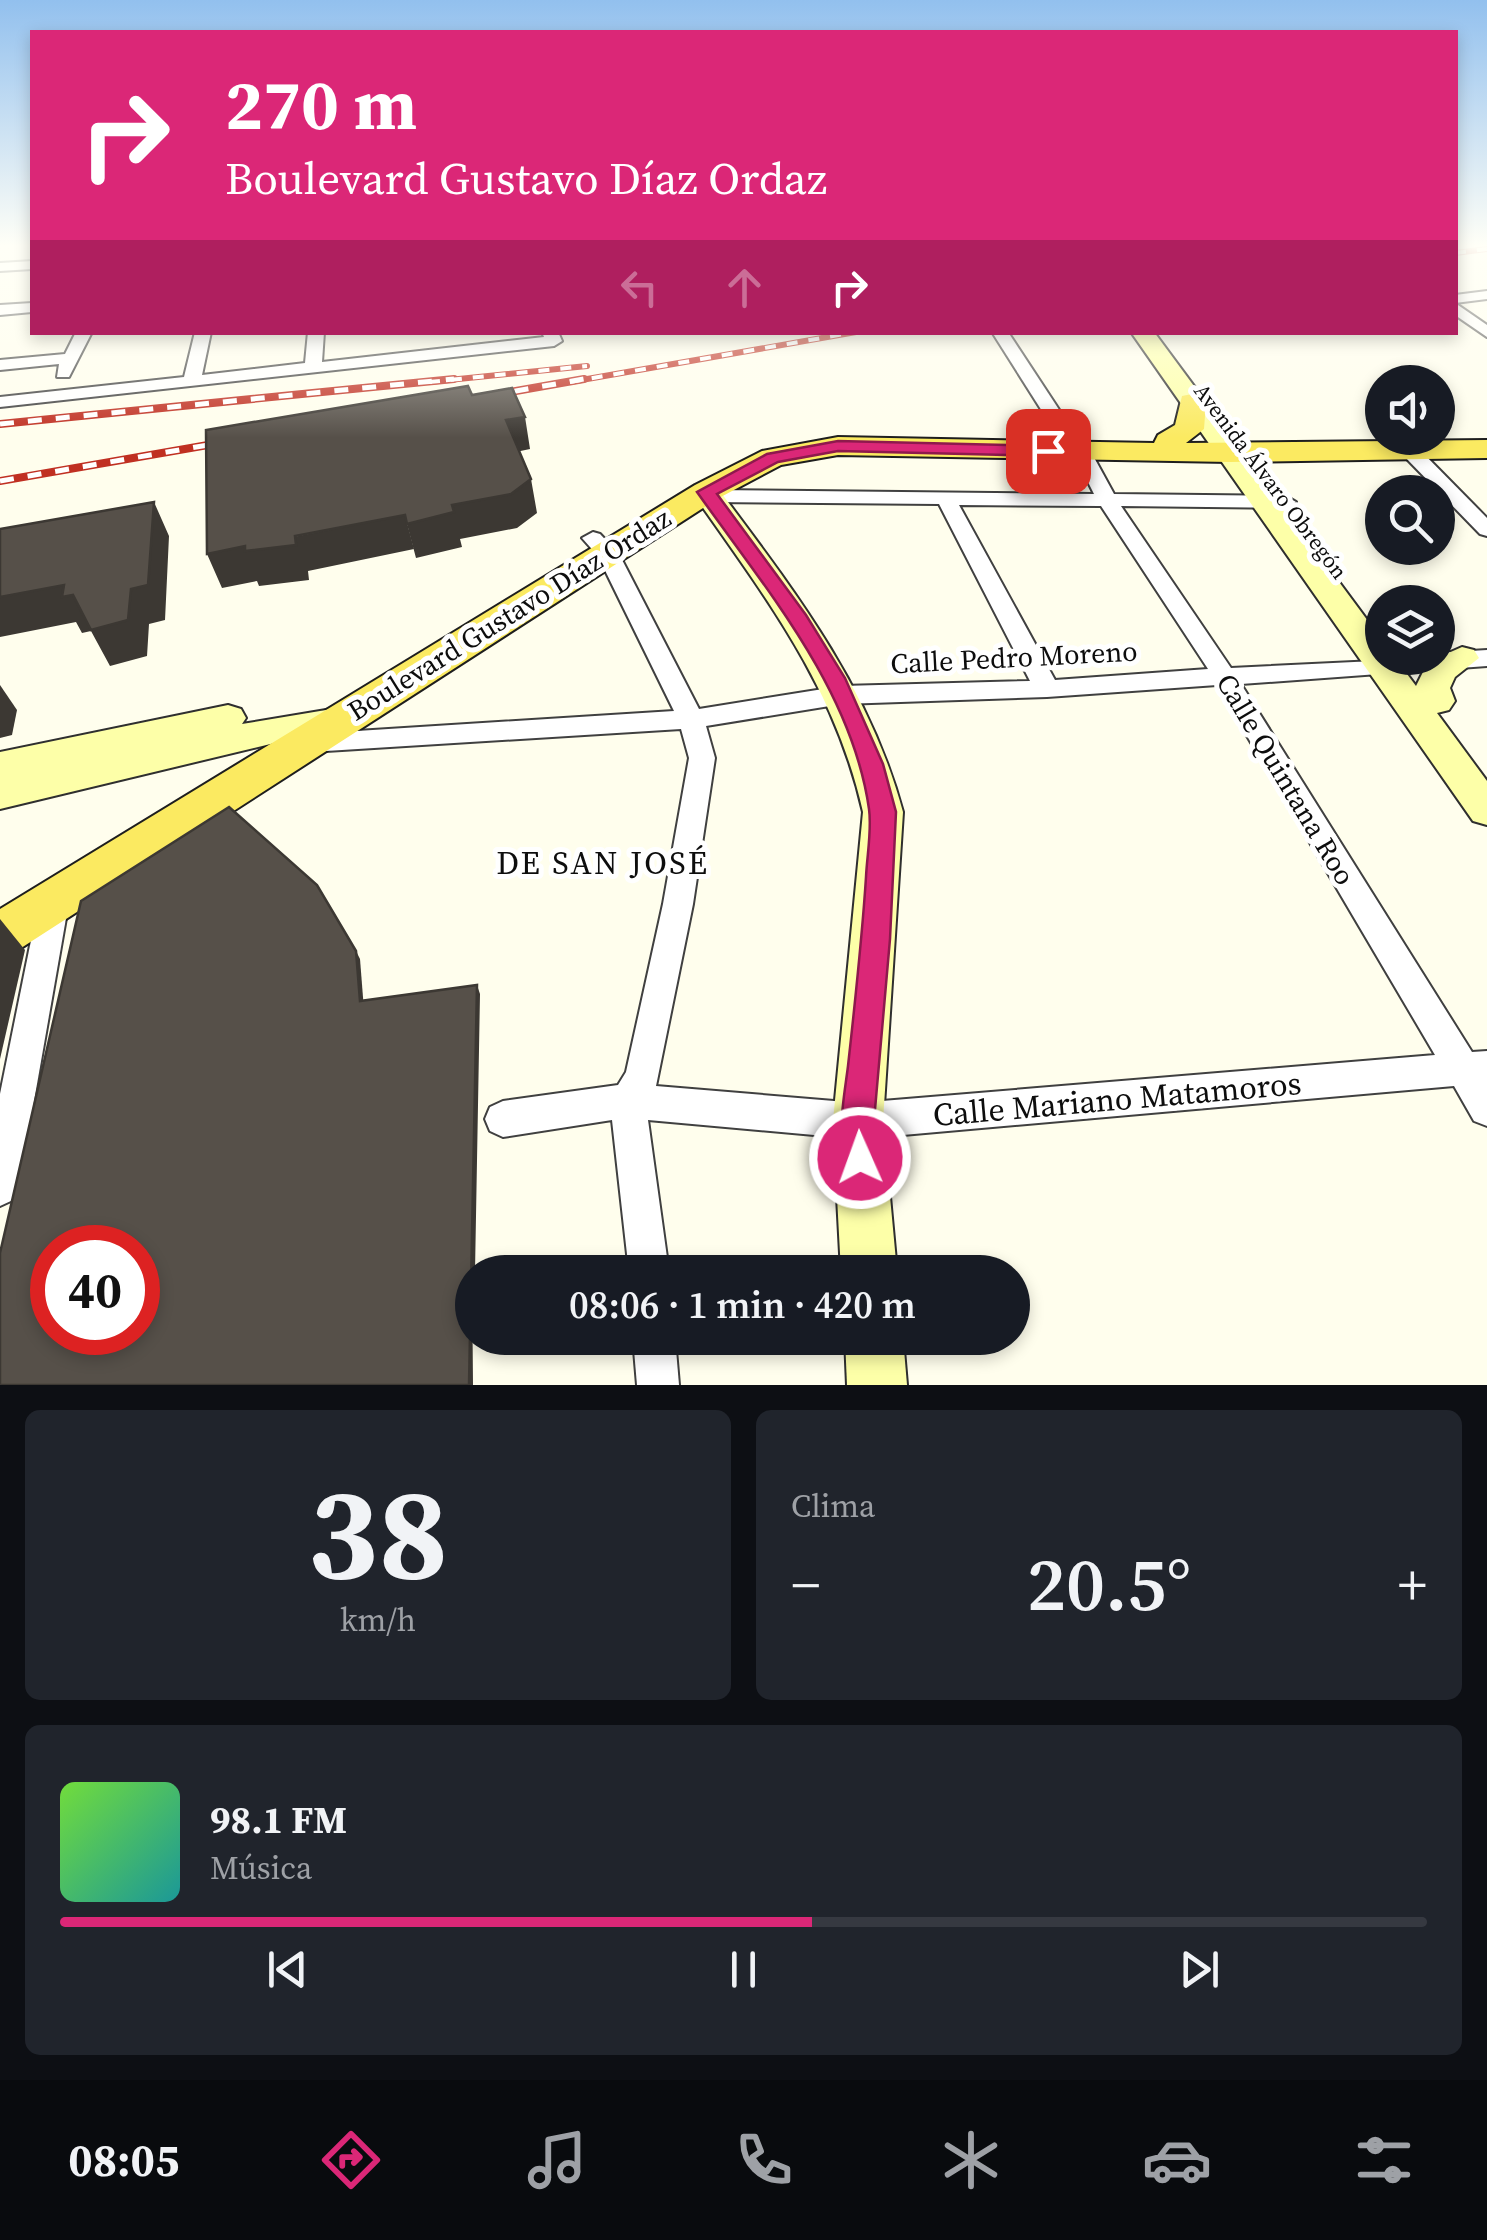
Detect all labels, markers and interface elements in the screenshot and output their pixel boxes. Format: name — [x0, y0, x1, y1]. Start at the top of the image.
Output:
text: 270 m — [225, 56, 417, 152]
icon: right — [60, 70, 190, 200]
text: Boulevard Gustavo Díaz Ordaz — [225, 147, 827, 209]
icon: left — [612, 260, 667, 315]
icon: ahead — [717, 260, 772, 315]
icon: right — [822, 260, 877, 315]
map controls — [1365, 365, 1455, 675]
button: sound — [1365, 365, 1455, 455]
street label: Avenida Álvaro Obregón — [1187, 377, 1355, 585]
pin — [1006, 409, 1091, 494]
icon: arrive — [1021, 424, 1076, 479]
button: search — [1365, 475, 1455, 565]
street label: Boulevard Gustavo Díaz Ordaz — [340, 498, 678, 729]
button: layers — [1365, 585, 1455, 675]
street label: Calle Pedro Moreno — [890, 632, 1138, 682]
street label: Calle Quintana Roo — [1208, 666, 1364, 892]
district label: DE SAN JOSÉ — [496, 841, 710, 885]
street label: Calle Mariano Matamoros — [931, 1061, 1303, 1137]
position arrow — [808, 1106, 912, 1210]
speed limit sign: 40 — [30, 1225, 160, 1355]
text: 08:06 · 1 min · 420 m — [569, 1279, 916, 1331]
text: 38 — [308, 1443, 448, 1622]
text: Clima — [791, 1484, 875, 1528]
text: 20.5° — [1027, 1532, 1191, 1635]
text: − — [791, 1547, 820, 1622]
text: + — [1398, 1547, 1427, 1622]
text: km/h — [340, 1598, 416, 1642]
text: 98.1 FM — [210, 1794, 347, 1846]
text: Música — [210, 1846, 312, 1890]
icon: previous — [260, 1942, 315, 1997]
icon: pause — [716, 1942, 771, 1997]
icon: next — [1172, 1942, 1227, 1997]
icon: directions — [316, 2125, 386, 2195]
icon: music — [522, 2125, 592, 2195]
icon: phone — [729, 2125, 799, 2195]
icon: climate — [936, 2125, 1006, 2195]
icon: car — [1142, 2125, 1212, 2195]
icon: filters — [1349, 2125, 1419, 2195]
text: 08:05 — [68, 2129, 179, 2191]

